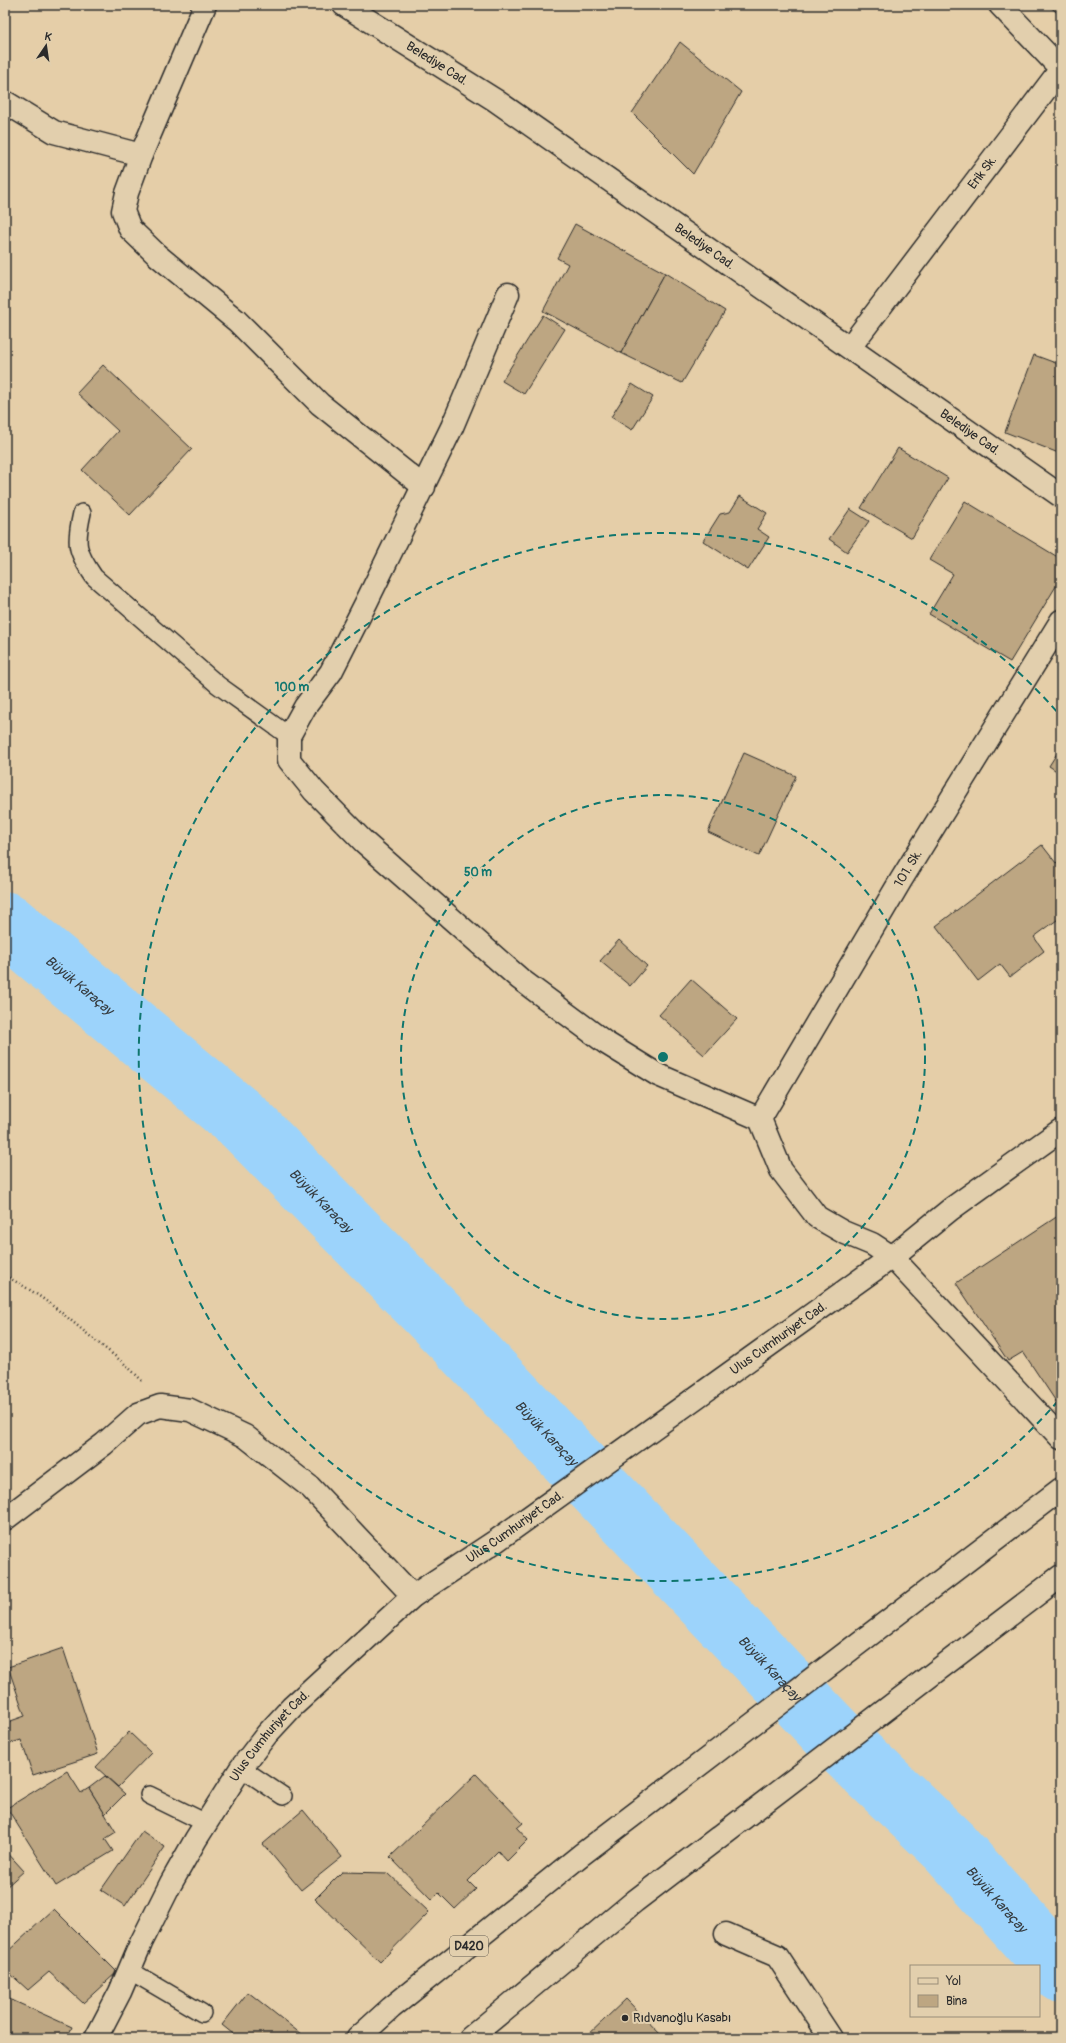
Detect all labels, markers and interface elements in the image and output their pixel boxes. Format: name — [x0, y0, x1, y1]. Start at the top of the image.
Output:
north arrow — [26, 26, 66, 66]
text: K — [43, 30, 53, 44]
street label: Belediye Cad. — [403, 38, 471, 89]
street label: Erik Sk. — [965, 153, 1000, 192]
street label: Belediye Cad. — [671, 220, 738, 273]
street label: Belediye Cad. — [937, 406, 1003, 459]
text: 100 m — [275, 680, 310, 695]
street label: 101. Sk. — [891, 847, 926, 890]
text: 50 m — [464, 865, 492, 880]
water label: Büyük Karaçay — [42, 952, 119, 1020]
centre of rings — [656, 1050, 670, 1064]
water label: Büyük Karaçay — [286, 1165, 358, 1238]
street label: Ulus Cumhuriyet Cad. — [727, 1298, 830, 1379]
water label: Büyük Karaçay — [512, 1397, 583, 1471]
street label: Ulus Cumhuriyet Cad. — [463, 1487, 567, 1566]
water label: Büyük Karaçay — [735, 1632, 806, 1706]
street label: Ulus Cumhuriyet Cad. — [226, 1687, 313, 1785]
water label: Büyük Karaçay — [962, 1862, 1032, 1937]
road number: D420 — [450, 1936, 488, 1956]
legend — [910, 1965, 1040, 2017]
text: Yol — [945, 1974, 961, 1989]
text: Bina — [946, 1994, 968, 2009]
place label: Rıdvanoğlu Kasabı — [633, 2010, 731, 2026]
marker: Rıdvanoğlu Kasabı — [620, 2013, 630, 2023]

